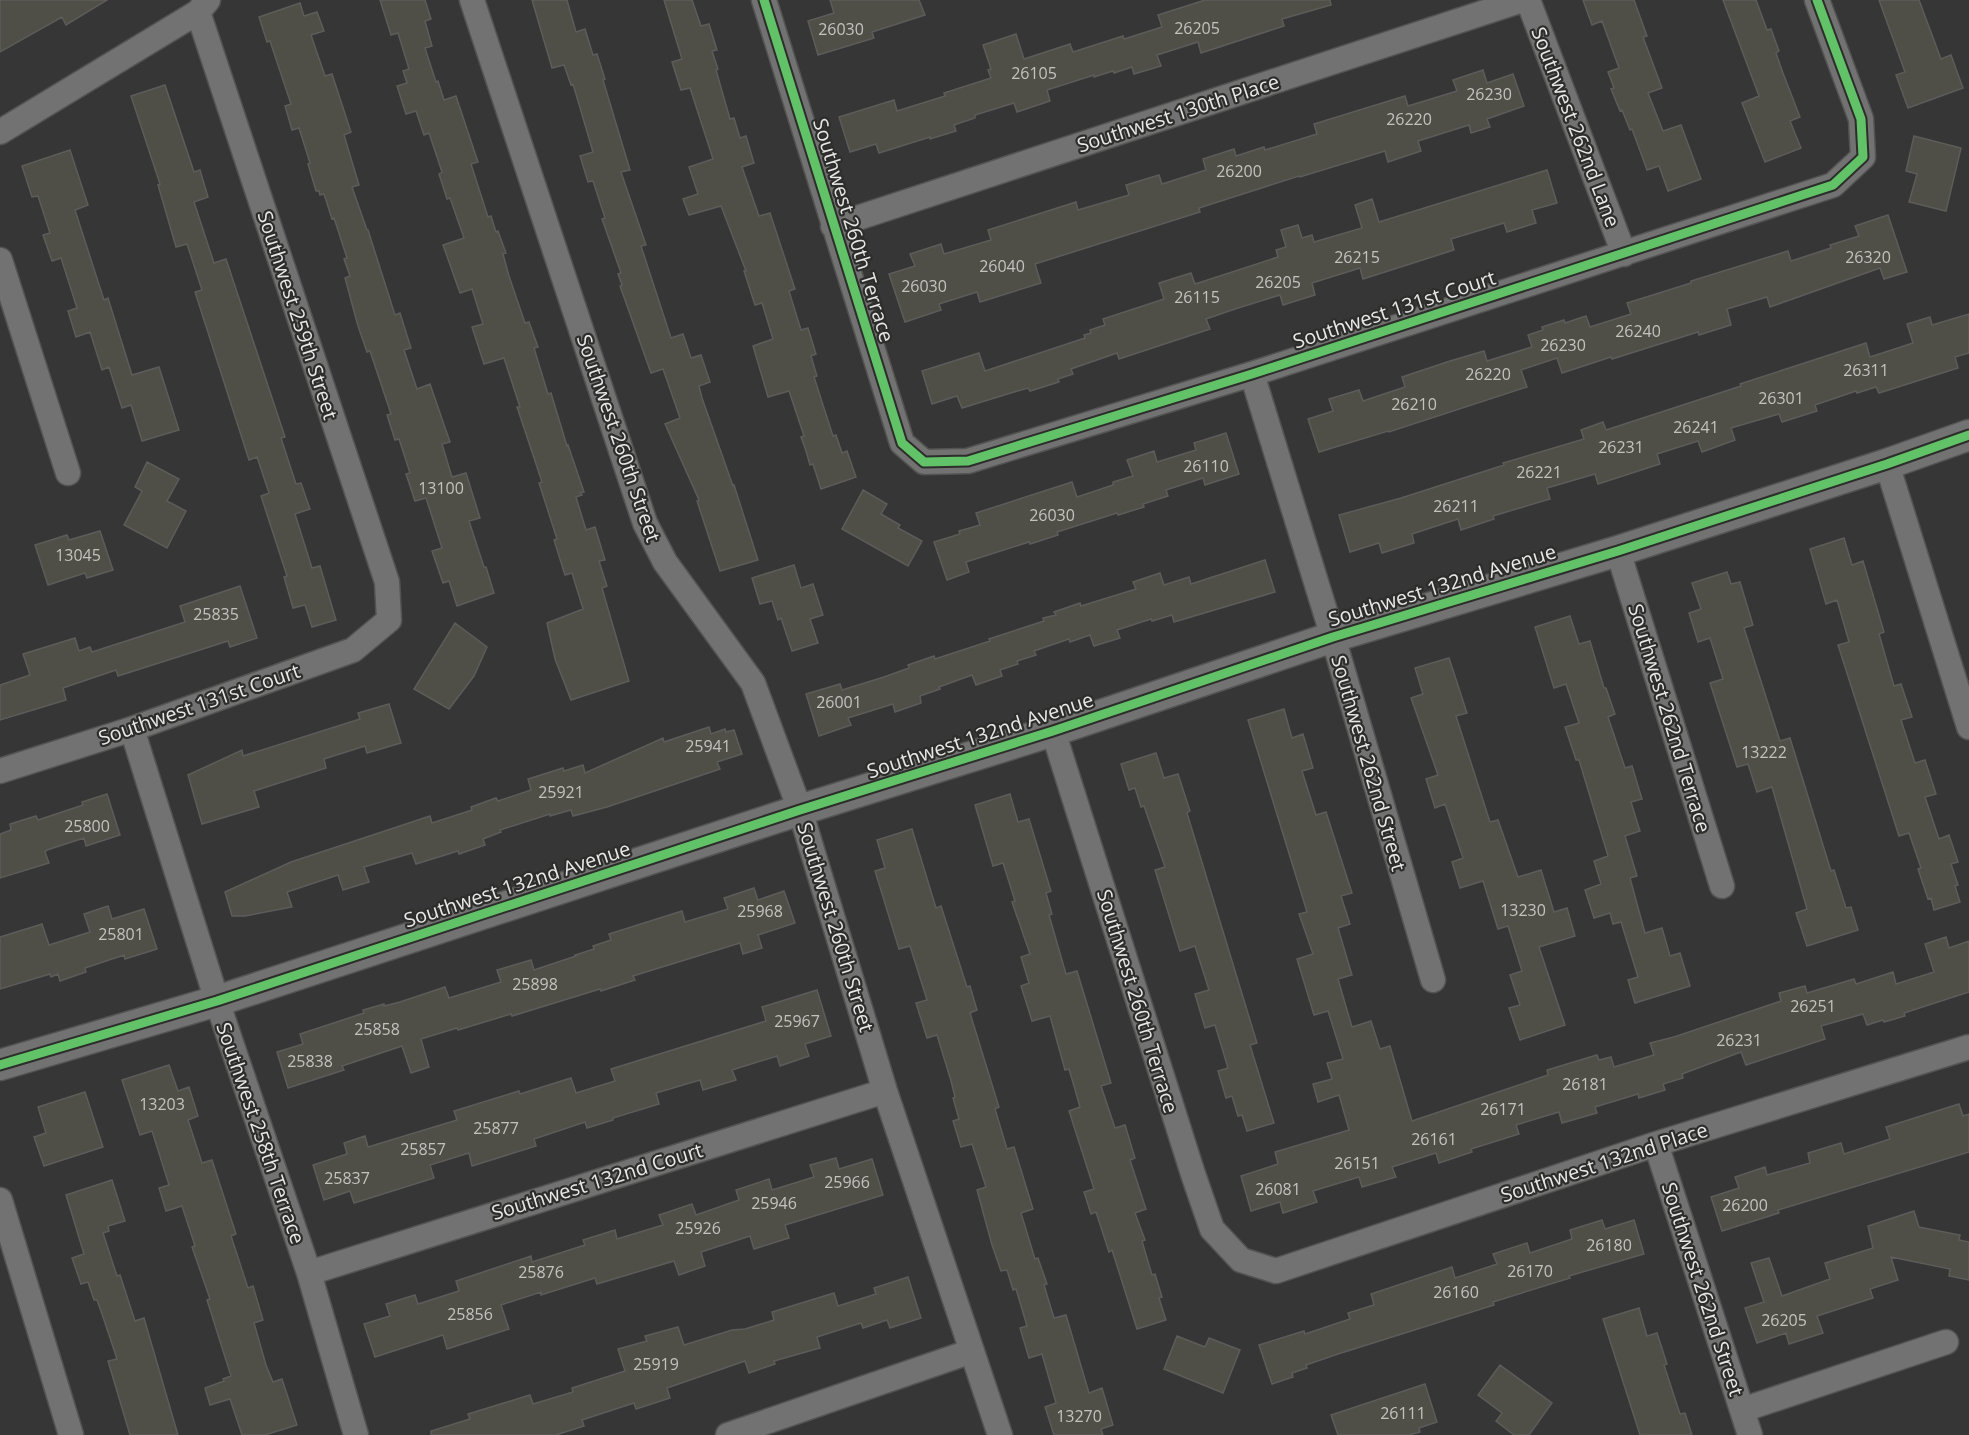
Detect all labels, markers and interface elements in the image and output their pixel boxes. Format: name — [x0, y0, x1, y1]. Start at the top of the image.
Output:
house number: 26205 — [1174, 17, 1220, 39]
house number: 26030 — [818, 18, 864, 40]
street label: Southwest 262nd Lane — [1525, 23, 1627, 231]
house number: 26105 — [1011, 62, 1057, 84]
street label: Southwest 130th Place — [1073, 68, 1283, 158]
house number: 26230 — [1466, 83, 1512, 105]
house number: 26220 — [1386, 108, 1432, 130]
street label: Southwest 260th Terrace — [807, 115, 901, 345]
house number: 26200 — [1216, 160, 1262, 182]
street label: Southwest 259th Street — [251, 207, 345, 423]
house number: 26215 — [1334, 246, 1380, 268]
house number: 26320 — [1845, 246, 1891, 268]
house number: 26040 — [979, 255, 1025, 277]
street label: Southwest 131st Court — [1289, 263, 1499, 355]
house number: 26205 — [1255, 271, 1301, 293]
house number: 26030 — [901, 275, 947, 297]
house number: 26115 — [1174, 286, 1220, 308]
house number: 26240 — [1615, 320, 1661, 342]
street label: Southwest 260th Street — [571, 331, 667, 545]
house number: 26230 — [1540, 334, 1586, 356]
house number: 26311 — [1843, 359, 1889, 381]
house number: 26220 — [1465, 363, 1511, 385]
house number: 26301 — [1758, 387, 1804, 409]
house number: 26210 — [1391, 393, 1437, 415]
house number: 26241 — [1673, 416, 1719, 438]
house number: 26231 — [1598, 436, 1644, 458]
house number: 26110 — [1183, 455, 1229, 477]
house number: 26221 — [1516, 461, 1562, 483]
house number: 13100 — [418, 477, 464, 499]
house number: 26211 — [1433, 495, 1479, 517]
house number: 26030 — [1029, 504, 1075, 526]
street label: Southwest 132nd Avenue — [1325, 537, 1559, 633]
house number: 13045 — [55, 544, 101, 566]
street label: Southwest 262nd Terrace — [1622, 600, 1718, 836]
house number: 25835 — [193, 603, 239, 625]
street label: Southwest 262nd Street — [1325, 652, 1413, 874]
street label: Southwest 131st Court — [95, 657, 303, 751]
street label: Southwest 132nd Avenue — [863, 686, 1097, 784]
house number: 26001 — [816, 691, 862, 713]
house number: 25941 — [685, 735, 731, 757]
house number: 13222 — [1741, 741, 1787, 763]
house number: 25921 — [538, 781, 584, 803]
house number: 25800 — [64, 815, 110, 837]
street label: Southwest 260th Street — [791, 819, 881, 1035]
street label: Southwest 132nd Avenue — [400, 835, 634, 933]
street label: Southwest 260th Terrace — [1091, 886, 1185, 1116]
house number: 13230 — [1500, 899, 1546, 921]
house number: 25968 — [737, 900, 783, 922]
house number: 25801 — [98, 923, 144, 945]
house number: 25898 — [512, 973, 558, 995]
house number: 26251 — [1790, 995, 1836, 1017]
house number: 25967 — [774, 1010, 820, 1032]
house number: 25858 — [354, 1018, 400, 1040]
street label: Southwest 258th Terrace — [210, 1019, 312, 1247]
house number: 26231 — [1716, 1029, 1762, 1051]
house number: 25838 — [287, 1050, 333, 1072]
house number: 26181 — [1562, 1073, 1608, 1095]
house number: 13203 — [139, 1093, 185, 1115]
house number: 26171 — [1480, 1098, 1526, 1120]
street label: Southwest 132nd Place — [1497, 1116, 1711, 1208]
house number: 25877 — [473, 1117, 519, 1139]
house number: 26161 — [1411, 1128, 1457, 1150]
street label: Southwest 132nd Court — [488, 1136, 706, 1226]
house number: 25857 — [400, 1138, 446, 1160]
house number: 26151 — [1334, 1152, 1380, 1174]
house number: 25837 — [324, 1167, 370, 1189]
house number: 25966 — [824, 1171, 870, 1193]
house number: 26081 — [1255, 1178, 1301, 1200]
street label: Southwest 262nd Street — [1656, 1179, 1750, 1399]
house number: 25946 — [751, 1192, 797, 1214]
house number: 26200 — [1722, 1194, 1768, 1216]
house number: 25926 — [675, 1217, 721, 1239]
house number: 26180 — [1586, 1234, 1632, 1256]
house number: 26170 — [1507, 1260, 1553, 1282]
house number: 25876 — [518, 1261, 564, 1283]
house number: 26160 — [1433, 1281, 1479, 1303]
house number: 25856 — [447, 1303, 493, 1325]
house number: 26205 — [1761, 1309, 1807, 1331]
house number: 25919 — [633, 1353, 679, 1375]
house number: 26111 — [1380, 1402, 1426, 1424]
house number: 13270 — [1056, 1405, 1102, 1427]

